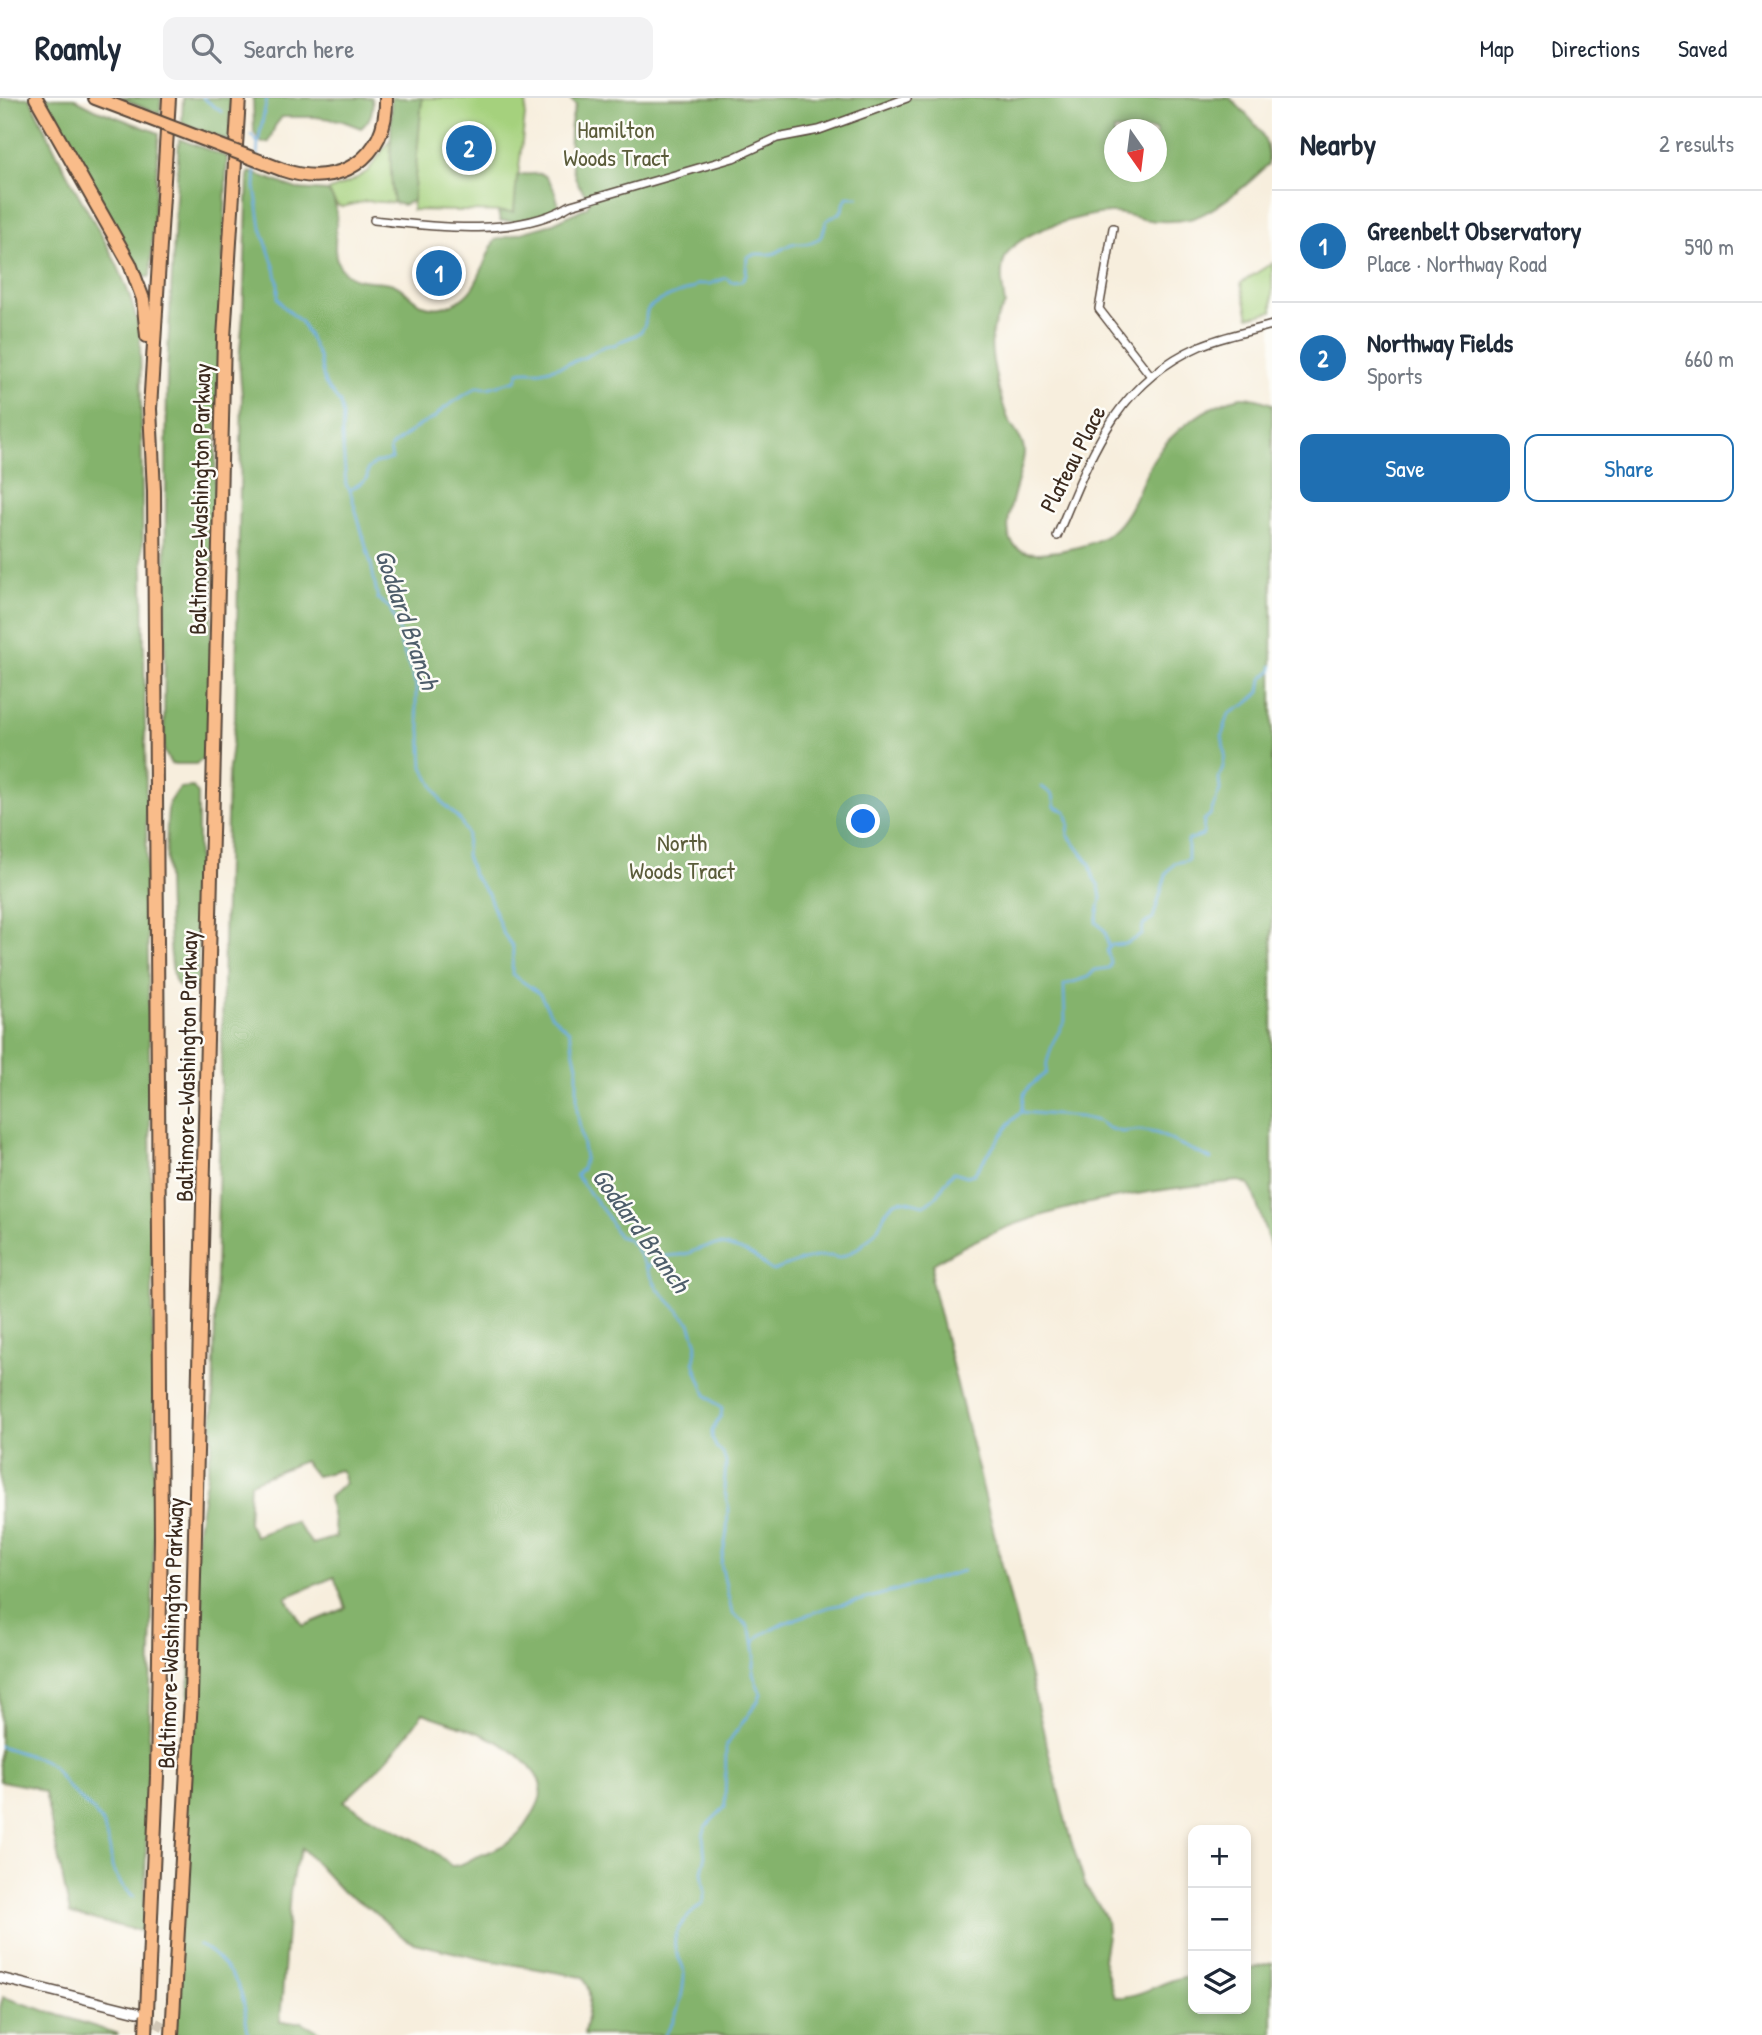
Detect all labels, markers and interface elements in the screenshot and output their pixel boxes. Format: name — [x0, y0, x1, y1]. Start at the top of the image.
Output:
search box — [163, 17, 653, 80]
text: Roamly — [35, 26, 121, 70]
icon: search — [187, 29, 225, 67]
text: Search here — [243, 31, 355, 66]
text: Map — [1480, 32, 1514, 64]
text: Directions — [1552, 32, 1640, 64]
text: Saved — [1678, 32, 1727, 64]
park label: Hamilton Woods Tract — [563, 113, 670, 173]
north arrow — [1104, 119, 1167, 182]
pin: 2 — [446, 122, 492, 174]
text: Nearby — [1300, 124, 1376, 164]
text: 2 results — [1659, 128, 1734, 159]
text: Greenbelt Observatory — [1367, 213, 1581, 248]
text: 1 — [1319, 231, 1327, 262]
text: 590 m — [1685, 231, 1734, 262]
pin: 1 — [416, 247, 462, 299]
text: Place · Northway Road — [1367, 248, 1547, 279]
text: Northway Fields — [1367, 325, 1513, 360]
text: 2 — [1318, 343, 1328, 374]
text: 660 m — [1684, 343, 1734, 374]
text: Sports — [1367, 360, 1422, 391]
street label: Baltimore-Washington Parkway — [181, 363, 217, 635]
street label: Plateau Place — [1032, 399, 1113, 517]
button: Save — [1300, 434, 1510, 502]
button: Share — [1524, 434, 1734, 502]
water label: Goddard Branch — [367, 544, 448, 695]
your location — [846, 804, 880, 838]
park label: North Woods Tract — [629, 826, 736, 886]
street label: Baltimore-Washington Parkway — [168, 930, 204, 1202]
water label: Goddard Branch — [584, 1160, 700, 1301]
street label: Baltimore-Washington Parkway — [149, 1497, 191, 1769]
map controls — [1188, 1825, 1251, 2014]
button: + — [1188, 1825, 1251, 1888]
button: − — [1188, 1888, 1251, 1951]
button: layers — [1188, 1951, 1251, 2014]

